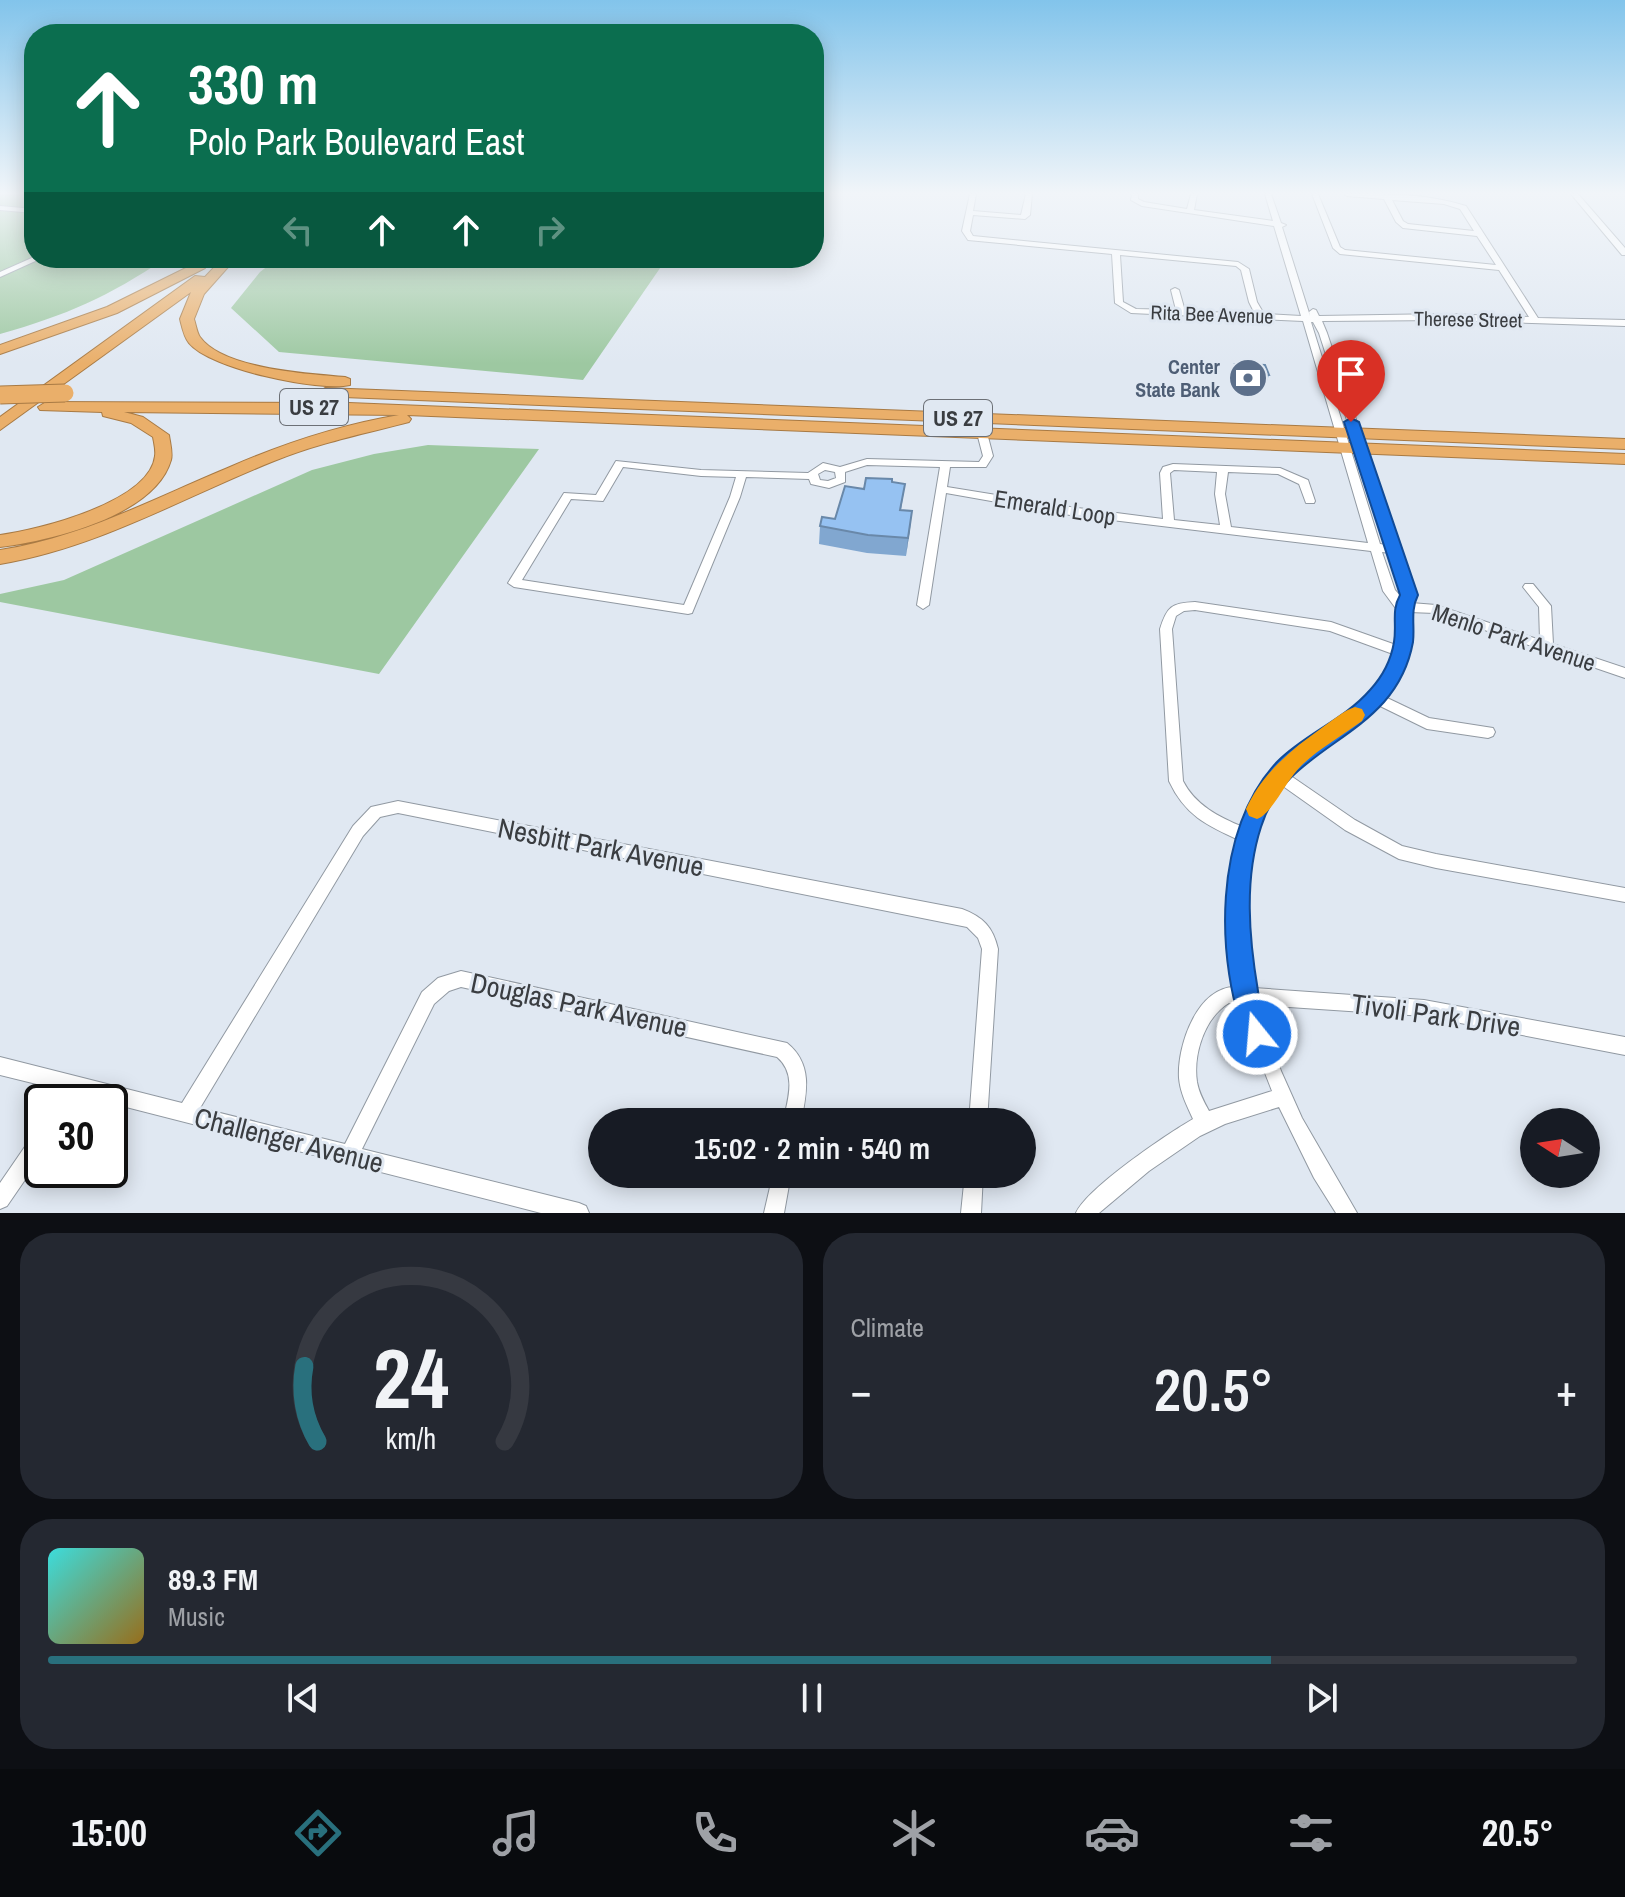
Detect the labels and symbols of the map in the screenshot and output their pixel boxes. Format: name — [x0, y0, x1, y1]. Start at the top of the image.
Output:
street label: Rita Bee Avenue — [1150, 298, 1274, 330]
street label: Therese Street — [1414, 305, 1523, 333]
pin — [1317, 340, 1385, 422]
place label: Center State Bank — [1135, 353, 1221, 403]
bank icon: Center State Bank — [1227, 357, 1269, 399]
road number: US 27 — [280, 389, 348, 425]
road number: US 27 — [924, 400, 992, 436]
street label: Emerald Loop — [992, 482, 1118, 532]
street label: Menlo Park Avenue — [1428, 595, 1600, 679]
street label: Nesbitt Park Avenue — [495, 808, 707, 886]
street label: Douglas Park Avenue — [467, 964, 691, 1046]
street label: Tivoli Park Drive — [1349, 984, 1523, 1046]
position arrow — [1215, 992, 1299, 1076]
speed limit sign: 30 — [24, 1084, 128, 1188]
street label: Challenger Avenue — [190, 1098, 388, 1182]
north arrow — [1520, 1108, 1600, 1188]

